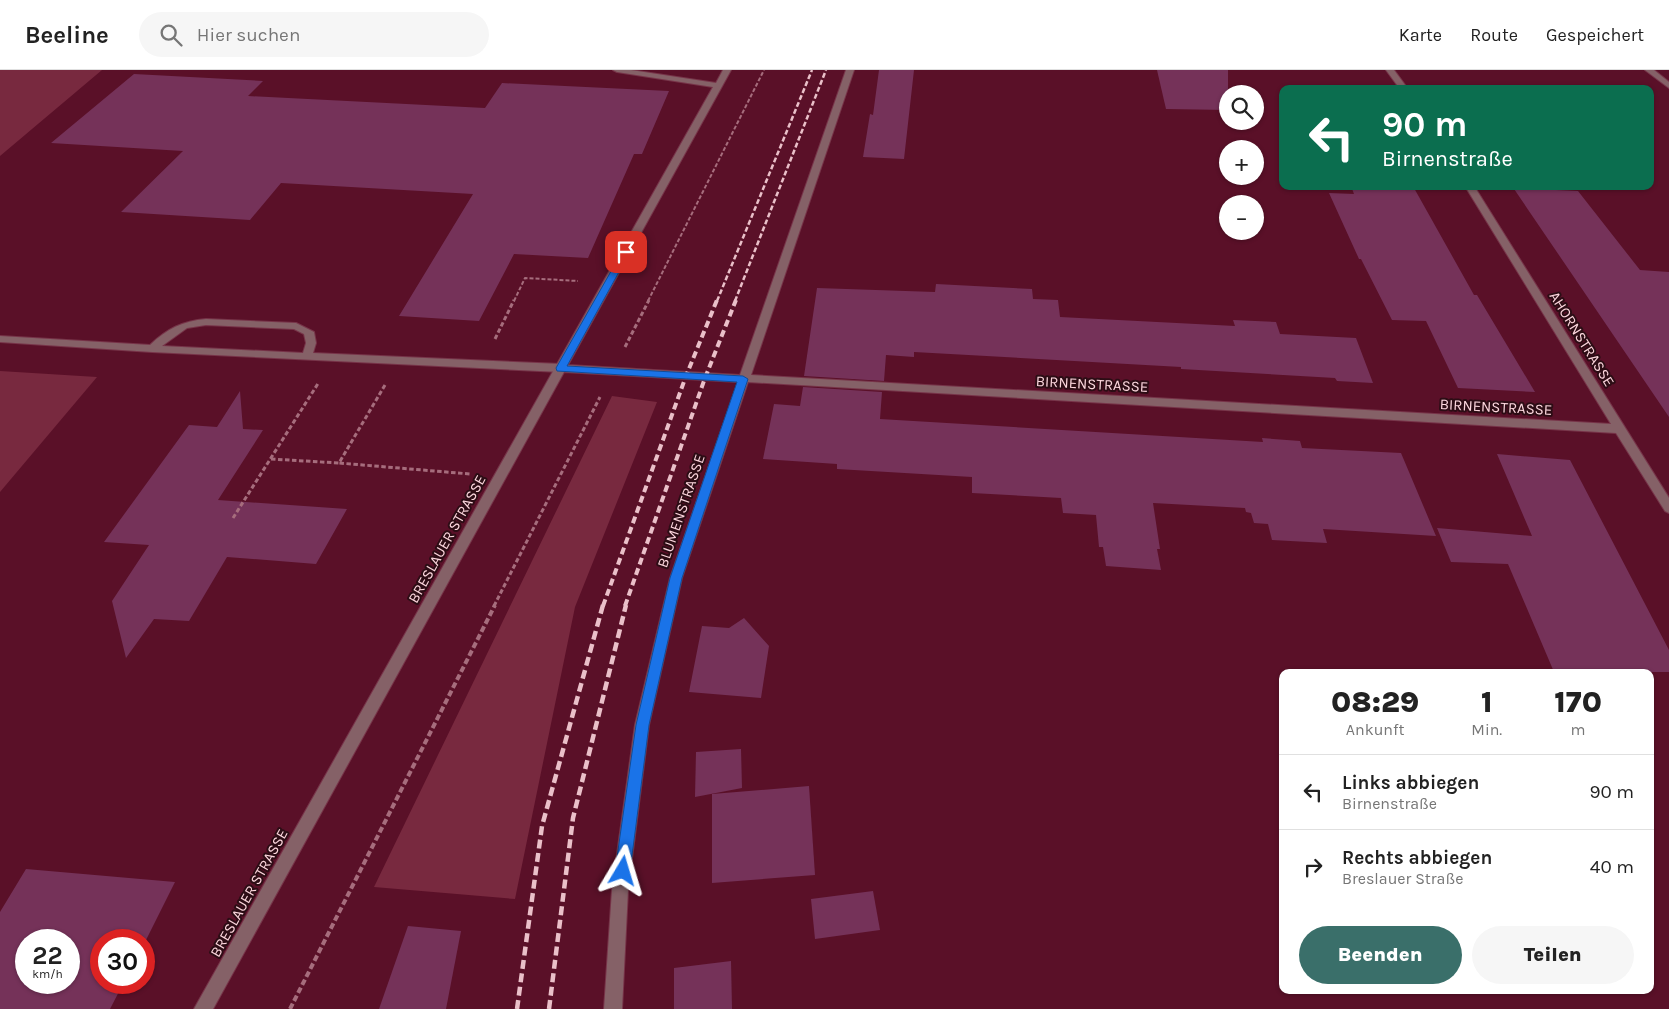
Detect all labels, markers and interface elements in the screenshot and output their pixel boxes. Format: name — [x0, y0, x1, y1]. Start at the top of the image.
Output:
search box — [139, 12, 489, 57]
text: Beeline — [25, 21, 109, 49]
icon: search — [157, 21, 185, 49]
text: Hier suchen — [197, 24, 300, 46]
text: Karte — [1399, 24, 1442, 46]
text: Route — [1470, 24, 1518, 46]
text: Gespeichert — [1546, 24, 1644, 46]
map controls — [1219, 85, 1264, 240]
button: search — [1219, 85, 1264, 130]
text: 90 m — [1382, 104, 1468, 145]
icon: left — [1299, 105, 1364, 170]
button: + — [1219, 140, 1264, 185]
text: Birnenstraße — [1382, 146, 1513, 172]
button: − — [1219, 195, 1264, 240]
pin — [605, 231, 647, 273]
icon: arrive — [612, 238, 640, 266]
street label: AHORNSTRASSE — [1546, 288, 1618, 390]
street label: BIRNENSTRASSE — [1035, 372, 1149, 396]
street label: BIRNENSTRASSE — [1439, 395, 1553, 419]
street label: BLUMENSTRASSE — [653, 452, 709, 570]
street label: BRESLAUER STRASSE — [404, 472, 490, 606]
text: 08:29 — [1331, 684, 1419, 720]
text: 1 — [1481, 684, 1493, 720]
text: 170 — [1554, 684, 1602, 720]
text: Ankunft — [1346, 720, 1405, 739]
text: Min. — [1471, 720, 1502, 739]
text: m — [1571, 720, 1586, 739]
text: Links abbiegen — [1342, 772, 1479, 794]
icon: left — [1299, 778, 1327, 806]
text: 90 m — [1589, 781, 1634, 803]
text: Birnenstraße — [1342, 794, 1437, 813]
street label: BRESLAUER STRASSE — [206, 826, 292, 960]
position arrow — [596, 844, 648, 896]
text: Rechts abbiegen — [1342, 847, 1492, 869]
icon: right — [1299, 853, 1327, 881]
text: 40 m — [1590, 856, 1634, 878]
text: Breslauer Straße — [1342, 869, 1463, 888]
button: Beenden — [1299, 926, 1462, 984]
button: Teilen — [1472, 926, 1634, 984]
speed limit sign: 30 — [90, 929, 155, 994]
text: 22 — [32, 941, 63, 970]
text: km/h — [32, 967, 63, 981]

